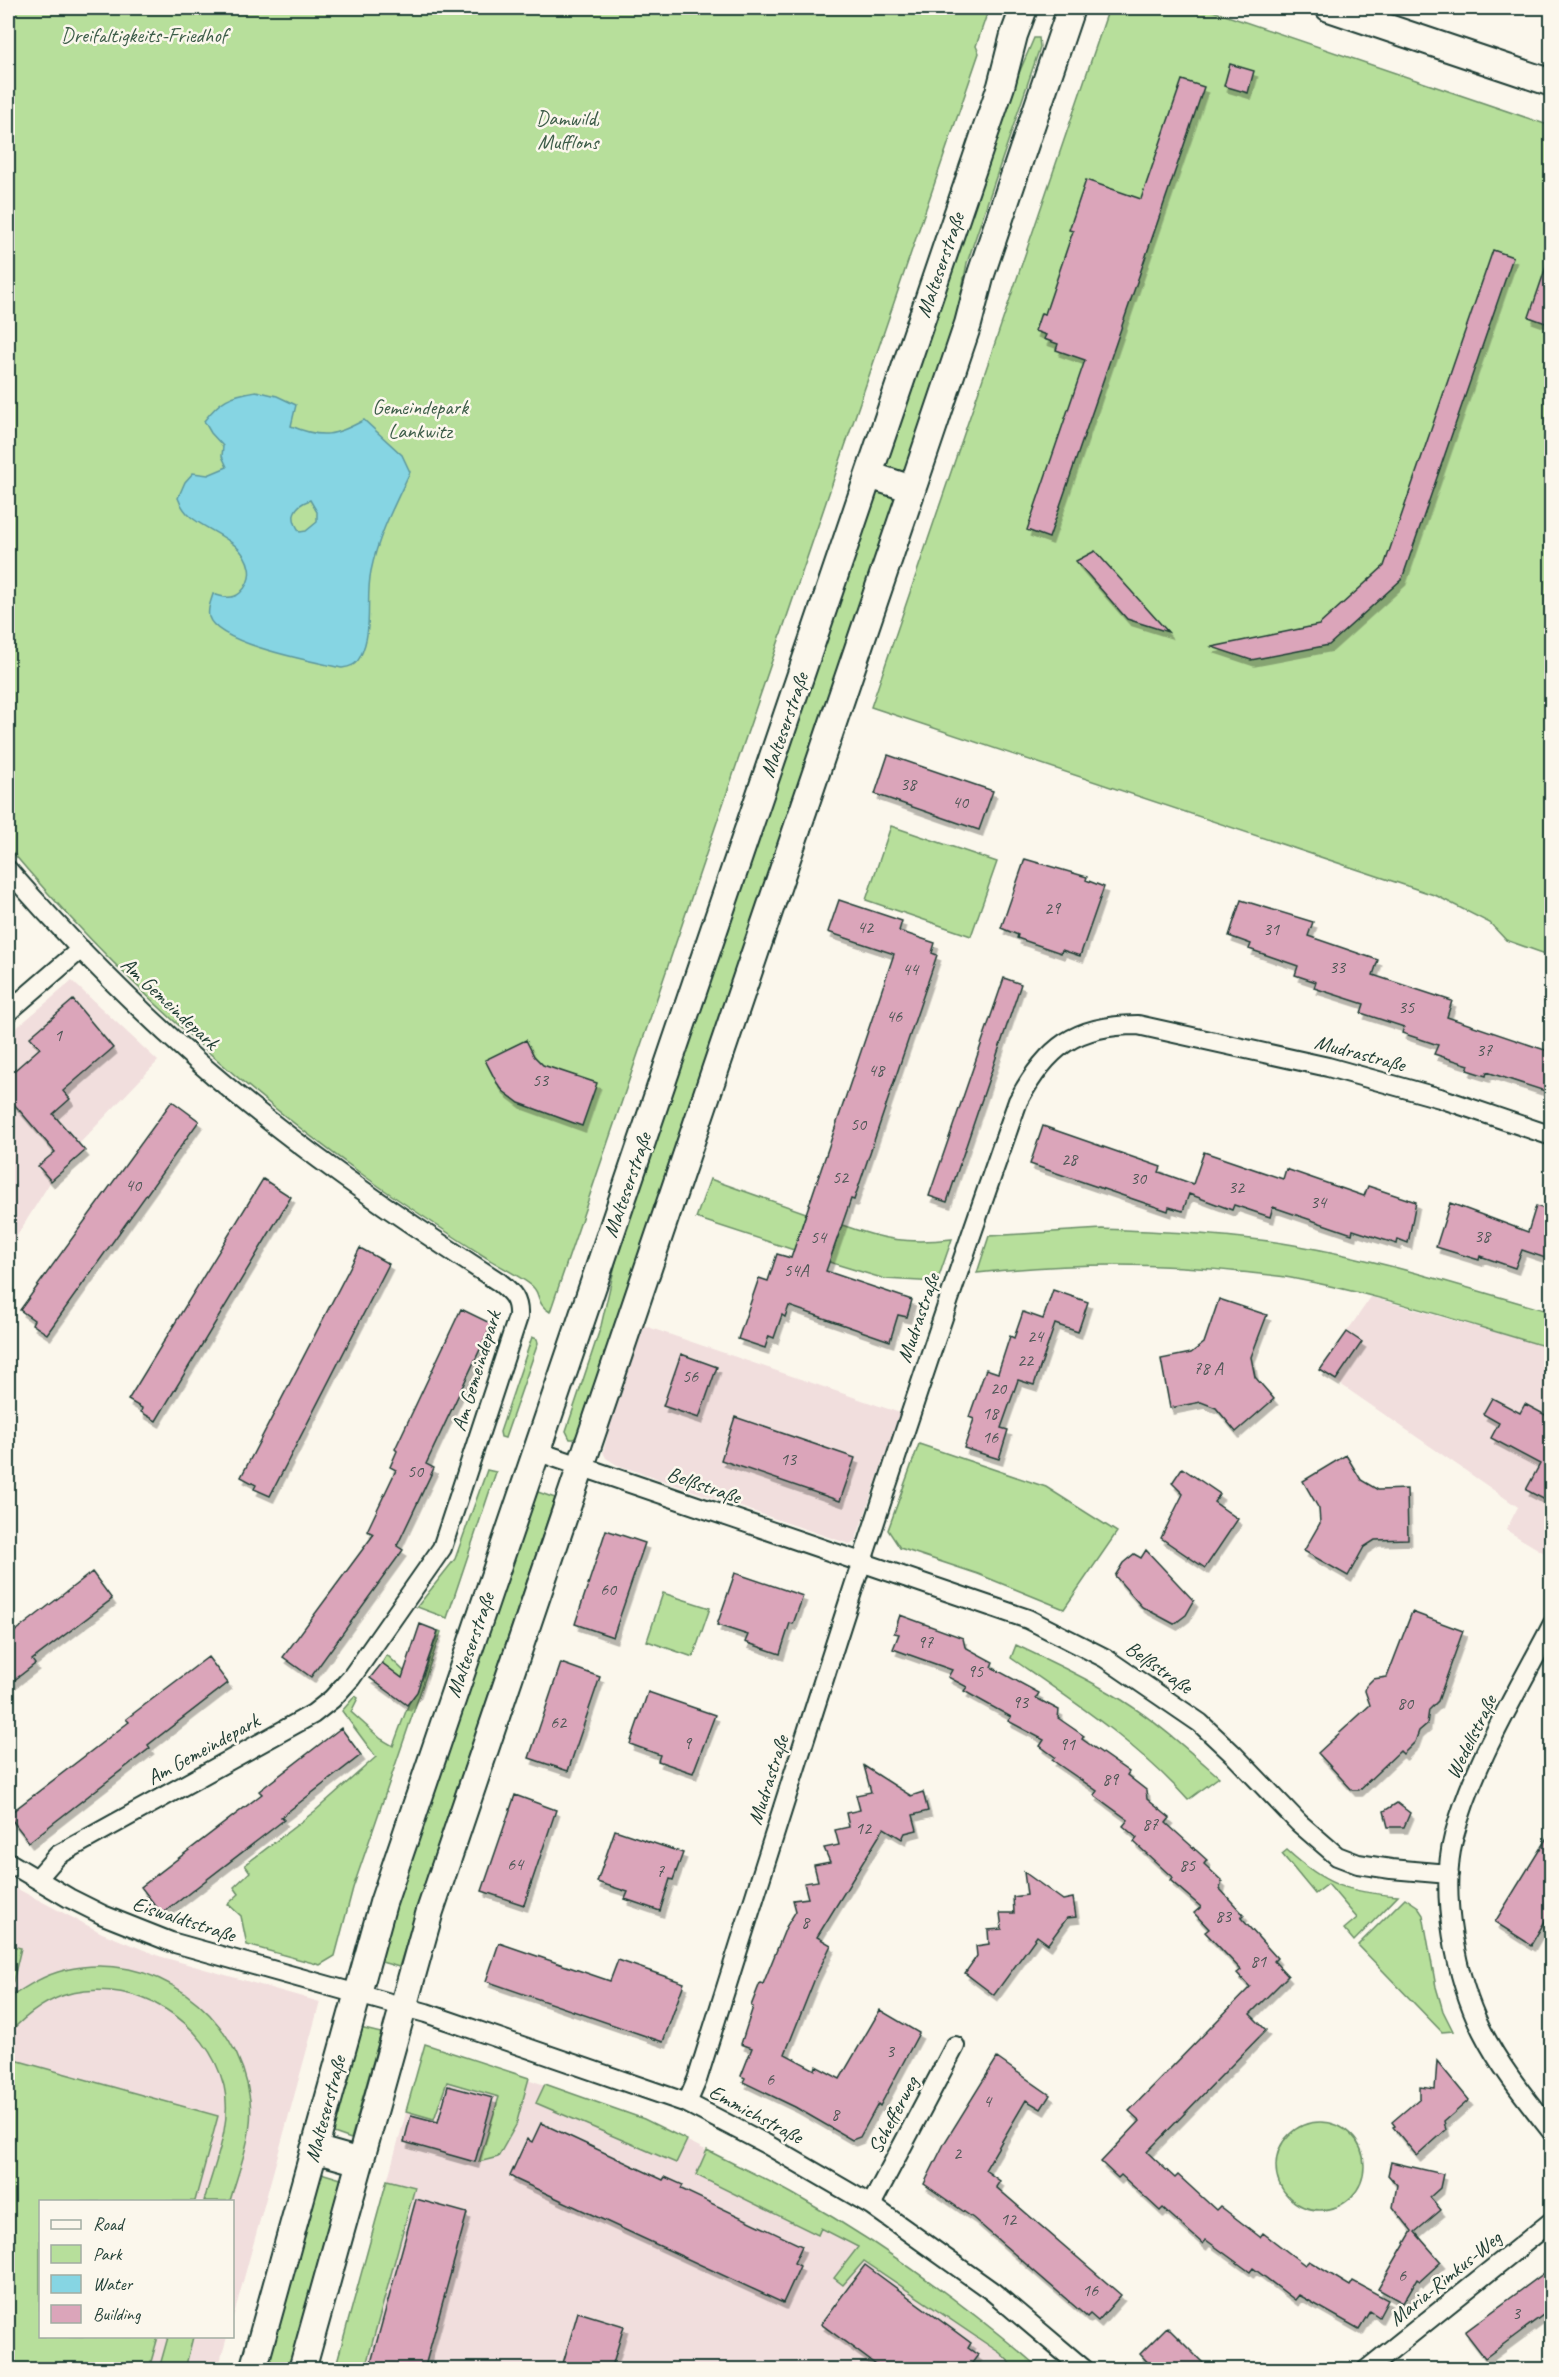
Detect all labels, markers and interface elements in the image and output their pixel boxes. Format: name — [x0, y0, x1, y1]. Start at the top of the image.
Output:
park label: Dreifaltigkeits-Friedhof — [61, 22, 232, 48]
park label: Damwild, Mufflons — [536, 105, 600, 155]
street label: Malteserstraße — [910, 207, 971, 321]
park label: Gemeindepark Lankwitz — [372, 394, 469, 444]
street label: Malteserstraße — [754, 667, 815, 781]
house number: 38 — [900, 773, 918, 795]
house number: 40 — [952, 791, 970, 813]
house number: 29 — [1044, 897, 1062, 919]
house number: 42 — [857, 916, 875, 938]
house number: 31 — [1263, 918, 1280, 940]
street label: Am Gemeindepark — [116, 951, 226, 1056]
house number: 33 — [1329, 956, 1347, 978]
house number: 44 — [902, 958, 920, 980]
house number: 35 — [1398, 996, 1415, 1018]
house number: 46 — [886, 1005, 903, 1027]
house number: 1 — [54, 1024, 63, 1046]
street label: Mudrastraße — [1312, 1028, 1410, 1078]
house number: 37 — [1476, 1039, 1493, 1061]
house number: 48 — [868, 1059, 886, 1081]
house number: 53 — [532, 1069, 550, 1091]
house number: 50 — [850, 1113, 868, 1135]
street label: Malteserstraße — [597, 1127, 658, 1241]
house number: 28 — [1061, 1148, 1079, 1170]
house number: 52 — [832, 1166, 850, 1188]
house number: 30 — [1130, 1167, 1148, 1189]
house number: 40 — [125, 1174, 143, 1196]
house number: 32 — [1228, 1176, 1246, 1198]
house number: 34 — [1310, 1191, 1328, 1213]
house number: 38 — [1474, 1225, 1492, 1247]
house number: 54 — [810, 1226, 828, 1248]
house number: 54A — [783, 1259, 810, 1281]
street label: Mudrastraße — [891, 1268, 946, 1366]
street label: Am Gemeindepark — [445, 1306, 507, 1434]
house number: 24 — [1027, 1325, 1045, 1347]
house number: 22 — [1017, 1349, 1035, 1371]
house number: 78 A — [1193, 1357, 1224, 1379]
house number: 56 — [682, 1365, 699, 1387]
house number: 20 — [990, 1377, 1008, 1399]
house number: 18 — [982, 1402, 1000, 1424]
house number: 16 — [982, 1426, 999, 1448]
house number: 13 — [780, 1448, 798, 1470]
house number: 50 — [407, 1460, 425, 1482]
street label: Belßstraße — [664, 1460, 746, 1510]
house number: 60 — [600, 1578, 618, 1600]
street label: Malteserstraße — [440, 1587, 501, 1701]
house number: 97 — [917, 1631, 934, 1653]
street label: Belßstraße — [1120, 1635, 1199, 1701]
house number: 95 — [967, 1660, 984, 1682]
street label: Wedellstraße — [1440, 1689, 1503, 1783]
house number: 93 — [1012, 1691, 1030, 1713]
house number: 80 — [1397, 1692, 1415, 1714]
street label: Am Gemeindepark — [142, 1706, 266, 1790]
house number: 62 — [550, 1711, 568, 1733]
street label: Mudrastraße — [741, 1730, 795, 1828]
house number: 9 — [683, 1732, 693, 1754]
house number: 91 — [1059, 1733, 1076, 1755]
house number: 89 — [1102, 1768, 1120, 1790]
house number: 87 — [1142, 1813, 1159, 1835]
house number: 12 — [855, 1817, 873, 1839]
house number: 64 — [507, 1853, 525, 1875]
house number: 85 — [1179, 1854, 1196, 1876]
house number: 7 — [656, 1860, 665, 1882]
street label: Eiswaldtstraße — [129, 1890, 241, 1948]
house number: 83 — [1215, 1905, 1233, 1927]
house number: 8 — [801, 1911, 811, 1933]
house number: 81 — [1250, 1950, 1267, 1972]
house number: 3 — [886, 2040, 896, 2062]
street label: Malteserstraße — [298, 2051, 352, 2165]
house number: 6 — [766, 2068, 775, 2090]
street label: Schefferweg — [862, 2071, 925, 2158]
street label: Emmichstraße — [705, 2078, 809, 2151]
house number: 4 — [983, 2090, 993, 2112]
house number: 8 — [831, 2103, 841, 2125]
house number: 2 — [953, 2142, 963, 2164]
legend — [39, 2200, 234, 2338]
house number: 12 — [1000, 2208, 1018, 2230]
text: Road — [93, 2213, 126, 2235]
street label: Maria-Rimkus-Weg — [1383, 2224, 1508, 2331]
text: Park — [93, 2243, 123, 2265]
house number: 6 — [1398, 2264, 1407, 2286]
text: Water — [93, 2273, 134, 2295]
house number: 16 — [1082, 2279, 1099, 2301]
house number: 3 — [1512, 2302, 1522, 2324]
text: Building — [93, 2303, 142, 2325]

